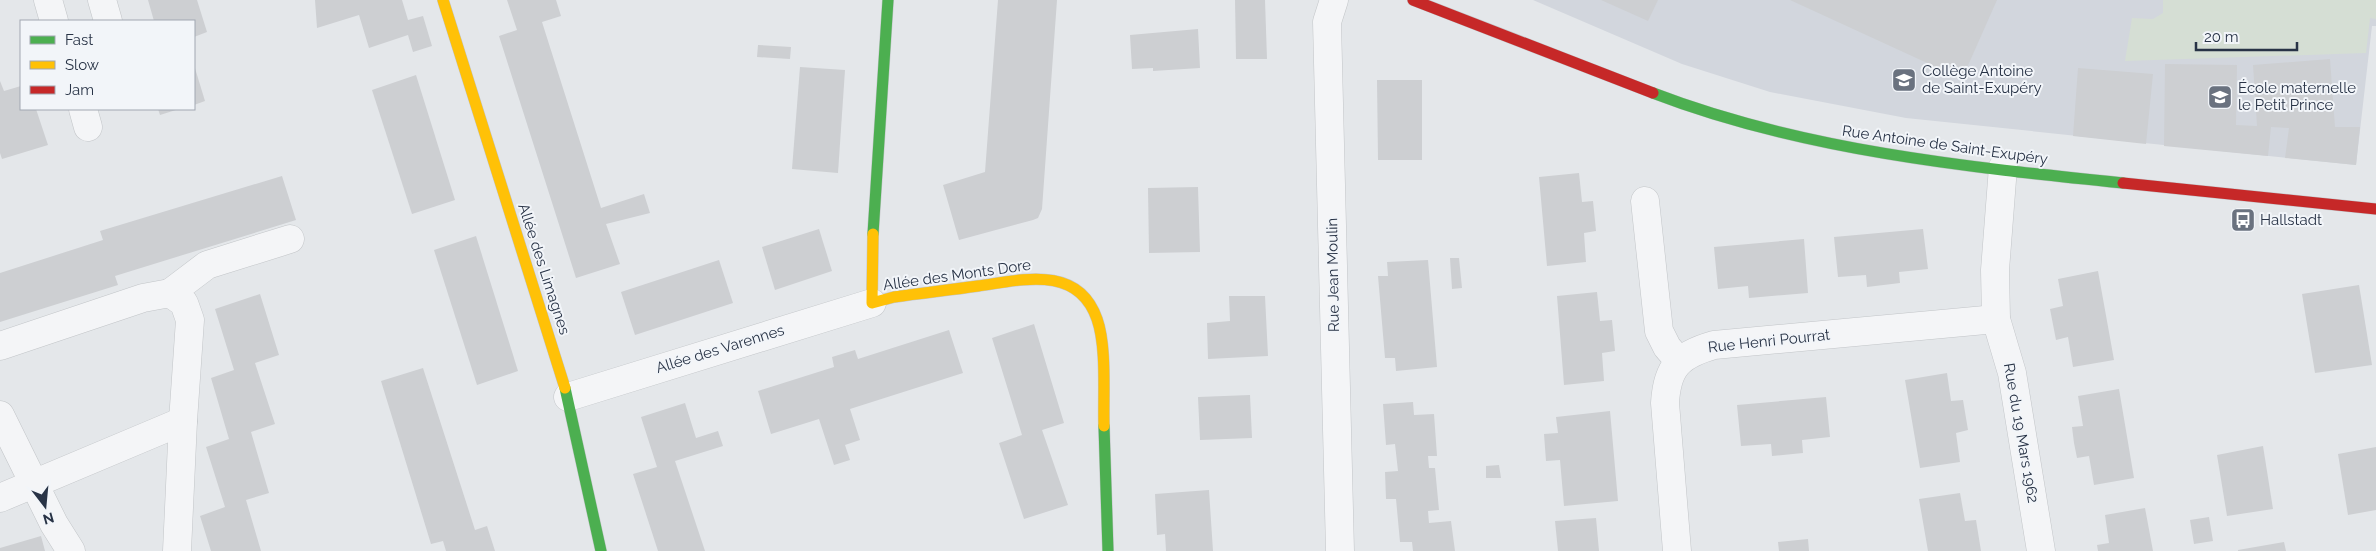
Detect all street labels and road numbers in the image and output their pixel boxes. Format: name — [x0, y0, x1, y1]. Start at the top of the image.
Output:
street label: Rue Antoine de Saint-Exupéry — [1841, 122, 2049, 168]
street label: Allée des Limagnes — [514, 201, 574, 337]
street label: Rue Jean Moulin — [1323, 218, 1343, 332]
street label: Allée des Monts Dore — [882, 256, 1032, 294]
street label: Allée des Varennes — [654, 321, 786, 377]
street label: Rue Henri Pourrat — [1707, 326, 1831, 356]
street label: Rue du 19 Mars 1962 — [2000, 362, 2042, 505]

